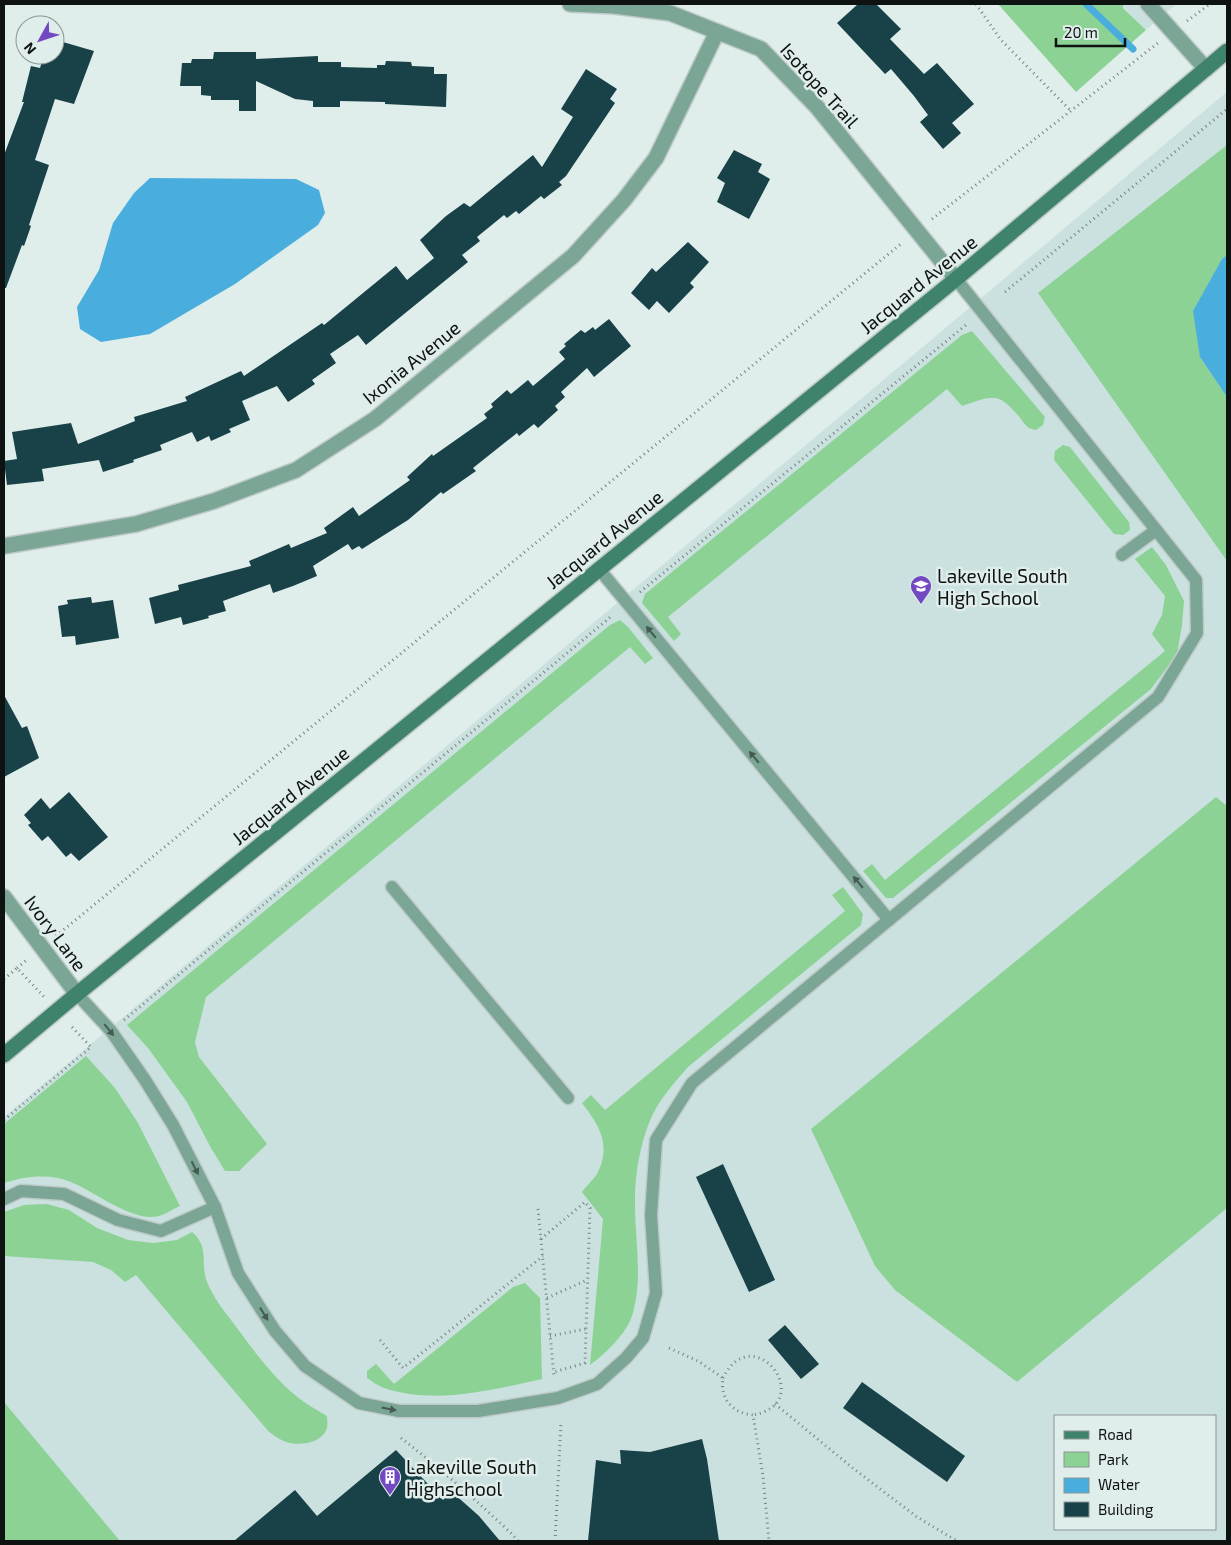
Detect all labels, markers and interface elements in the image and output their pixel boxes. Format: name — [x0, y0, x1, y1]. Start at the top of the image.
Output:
north arrow — [15, 15, 65, 65]
scale bar — [1056, 15, 1125, 47]
text: 20 m — [1064, 23, 1098, 41]
street label: Isotope Trail — [776, 38, 864, 132]
text: N — [20, 39, 39, 58]
street label: Jacquard Avenue — [855, 230, 981, 338]
street label: Ixonia Avenue — [357, 316, 465, 408]
street label: Jacquard Avenue — [541, 485, 667, 593]
place label: Lakeville South High School — [937, 564, 1068, 609]
school or university icon: Lakeville South High School — [909, 574, 933, 605]
one-way arrow — [645, 625, 656, 638]
street label: Jacquard Avenue — [227, 741, 353, 849]
one-way arrow — [749, 751, 760, 764]
one-way arrow — [852, 876, 863, 889]
street label: Ivory Lane — [20, 891, 92, 975]
one-way arrow — [104, 1023, 115, 1036]
one-way arrow — [191, 1161, 199, 1175]
one-way arrow — [259, 1308, 269, 1321]
one-way arrow — [382, 1405, 397, 1413]
legend — [1054, 1415, 1216, 1530]
text: Road — [1098, 1425, 1133, 1443]
text: Park — [1098, 1450, 1129, 1468]
place label: Lakeville South Highschool — [406, 1455, 537, 1500]
building icon: Lakeville South Highschool — [378, 1465, 402, 1496]
text: Water — [1098, 1475, 1140, 1493]
text: Building — [1098, 1500, 1154, 1518]

